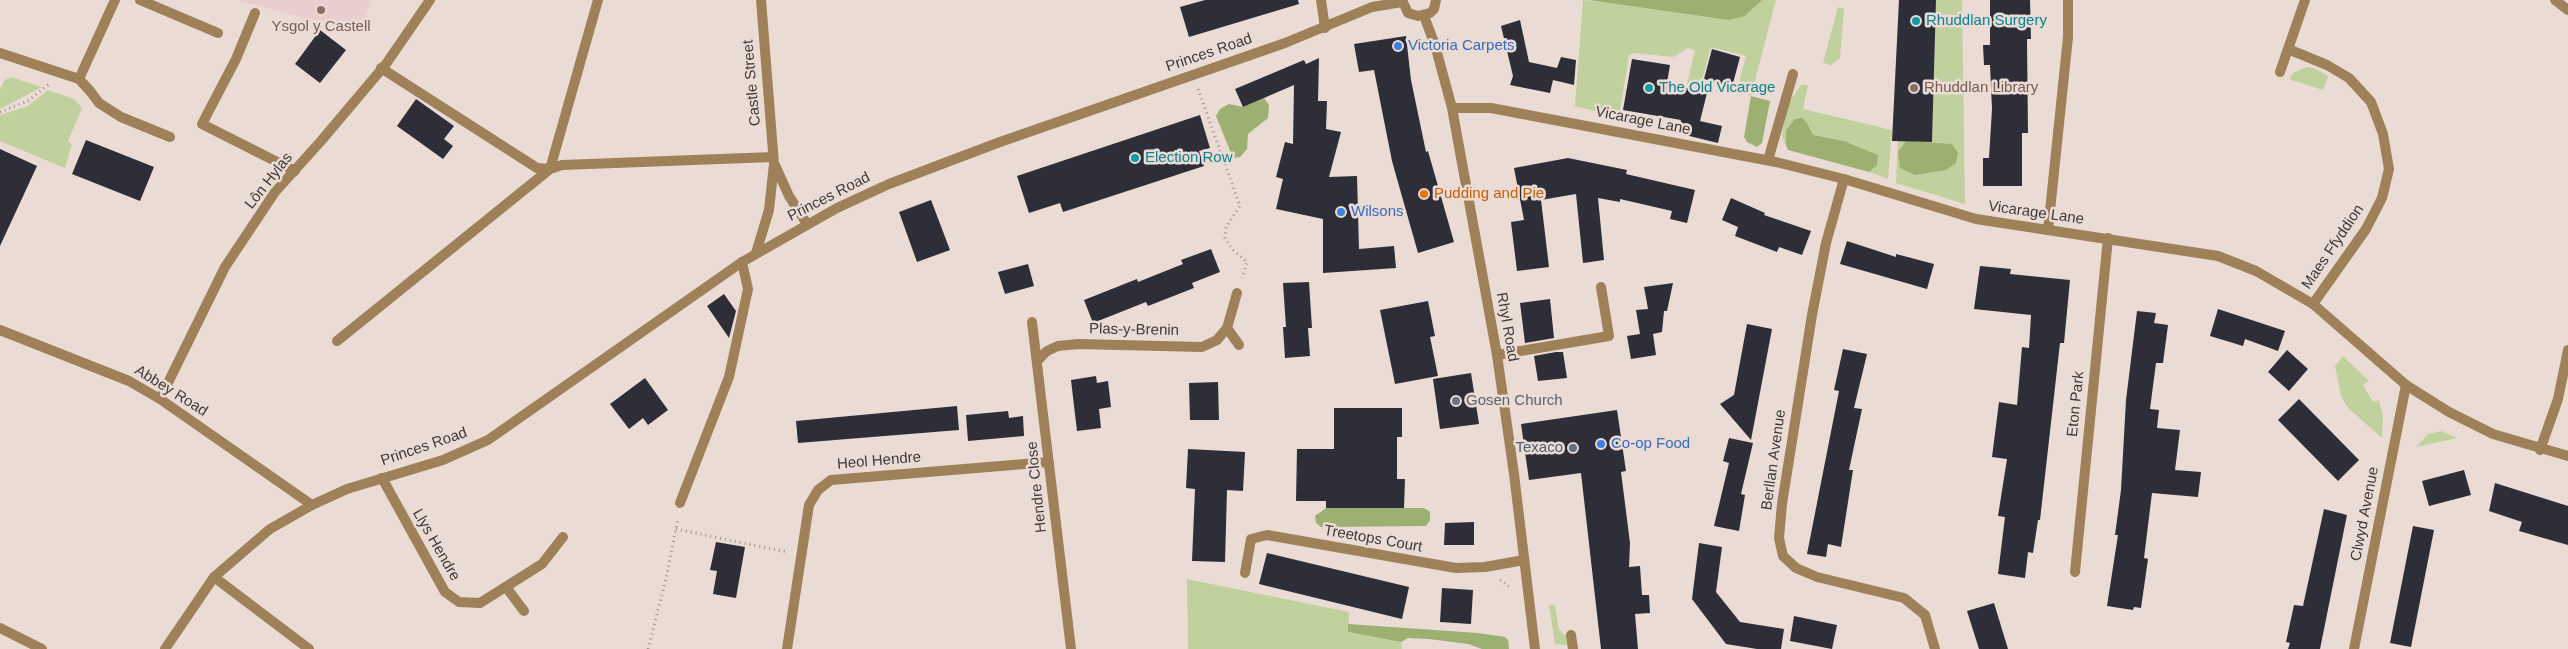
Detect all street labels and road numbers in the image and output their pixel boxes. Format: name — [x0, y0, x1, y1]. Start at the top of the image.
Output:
street label: Princes Road — [1164, 30, 1254, 76]
street label: Castle Street — [739, 39, 765, 127]
street label: Vicarage Lane — [1594, 103, 1692, 139]
street label: Lôn Hylas — [241, 149, 297, 213]
street label: Princes Road — [785, 169, 873, 225]
street label: Vicarage Lane — [1987, 197, 2085, 229]
street label: Maes Ffyddion — [2298, 201, 2368, 293]
street label: Rhyl Road — [1492, 291, 1522, 363]
street label: Plas-y-Brenin — [1089, 320, 1179, 340]
street label: Abbey Road — [131, 361, 211, 421]
street label: Eton Park — [2064, 370, 2088, 438]
street label: Berllan Avenue — [1758, 409, 1790, 511]
street label: Princes Road — [379, 424, 469, 470]
street label: Hendre Close — [1023, 440, 1051, 534]
street label: Heol Hendre — [836, 448, 922, 474]
street label: Clwyd Avenue — [2347, 465, 2383, 563]
street label: Llys Hendre — [408, 506, 464, 584]
street label: Treetops Court — [1322, 521, 1424, 557]

